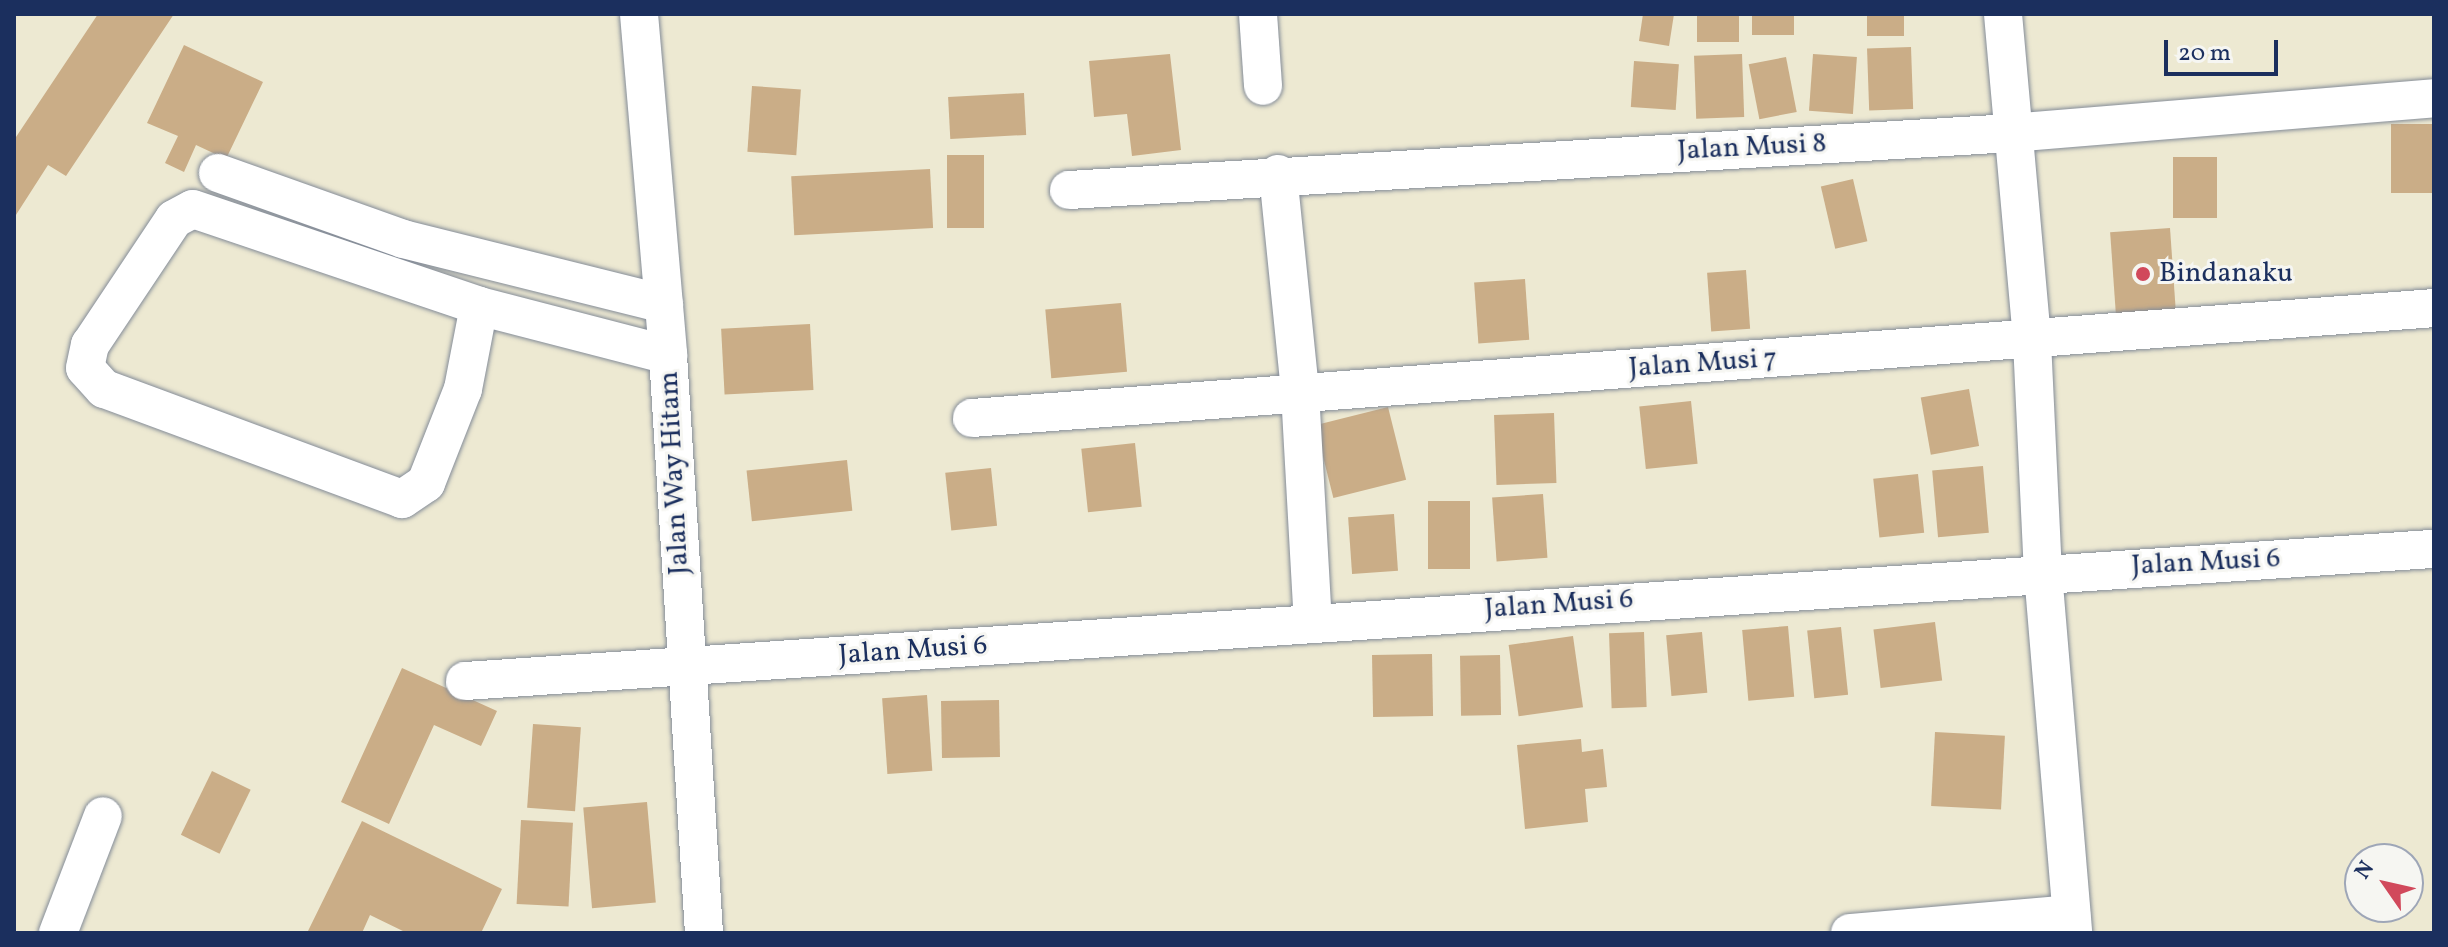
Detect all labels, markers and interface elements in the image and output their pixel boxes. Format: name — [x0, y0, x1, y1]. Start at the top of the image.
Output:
scale bar — [2168, 24, 2282, 74]
text: 20 m — [2178, 37, 2231, 71]
street label: Jalan Musi 8 — [1677, 127, 1827, 169]
place label: Bindanaku — [2159, 257, 2293, 291]
marker: Bindanaku — [2134, 265, 2152, 283]
street label: Jalan Musi 7 — [1628, 342, 1778, 386]
street label: Jalan Way Hitam — [653, 369, 697, 577]
street label: Jalan Musi 6 — [2131, 542, 2281, 584]
street label: Jalan Musi 6 — [1483, 583, 1635, 627]
street label: Jalan Musi 6 — [837, 629, 989, 673]
north arrow — [2344, 843, 2424, 923]
text: N — [2348, 855, 2383, 886]

